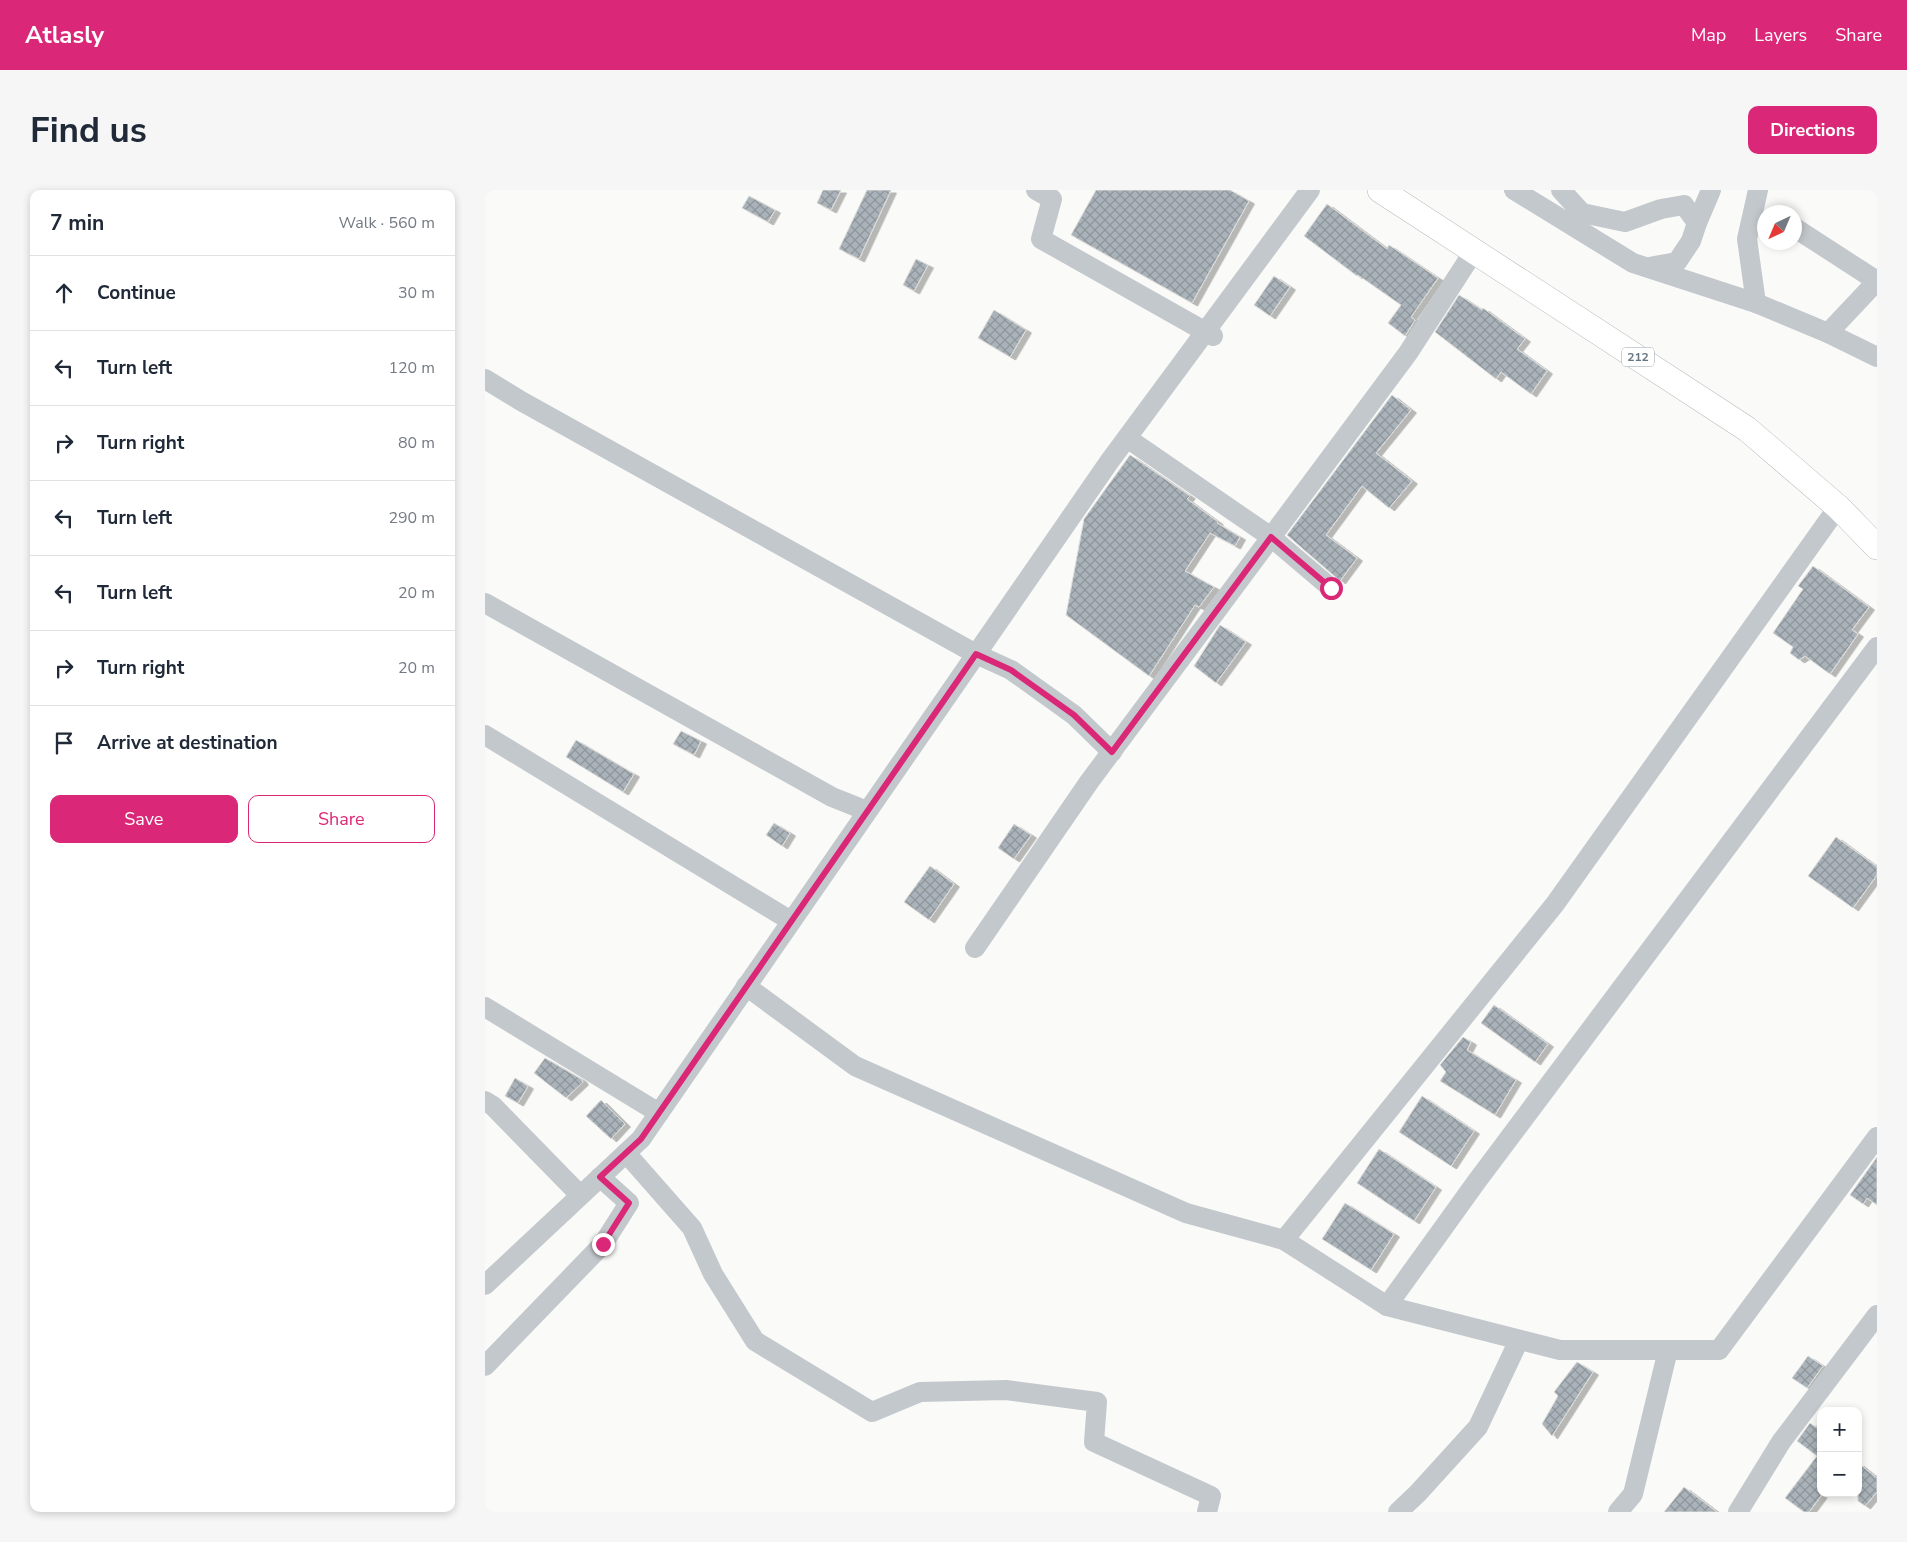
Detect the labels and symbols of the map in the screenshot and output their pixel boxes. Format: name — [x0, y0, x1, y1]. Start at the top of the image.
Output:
north arrow — [1757, 205, 1802, 250]
road number: 212 — [1622, 348, 1654, 366]
route start — [1320, 577, 1343, 600]
route end — [592, 1233, 615, 1256]

